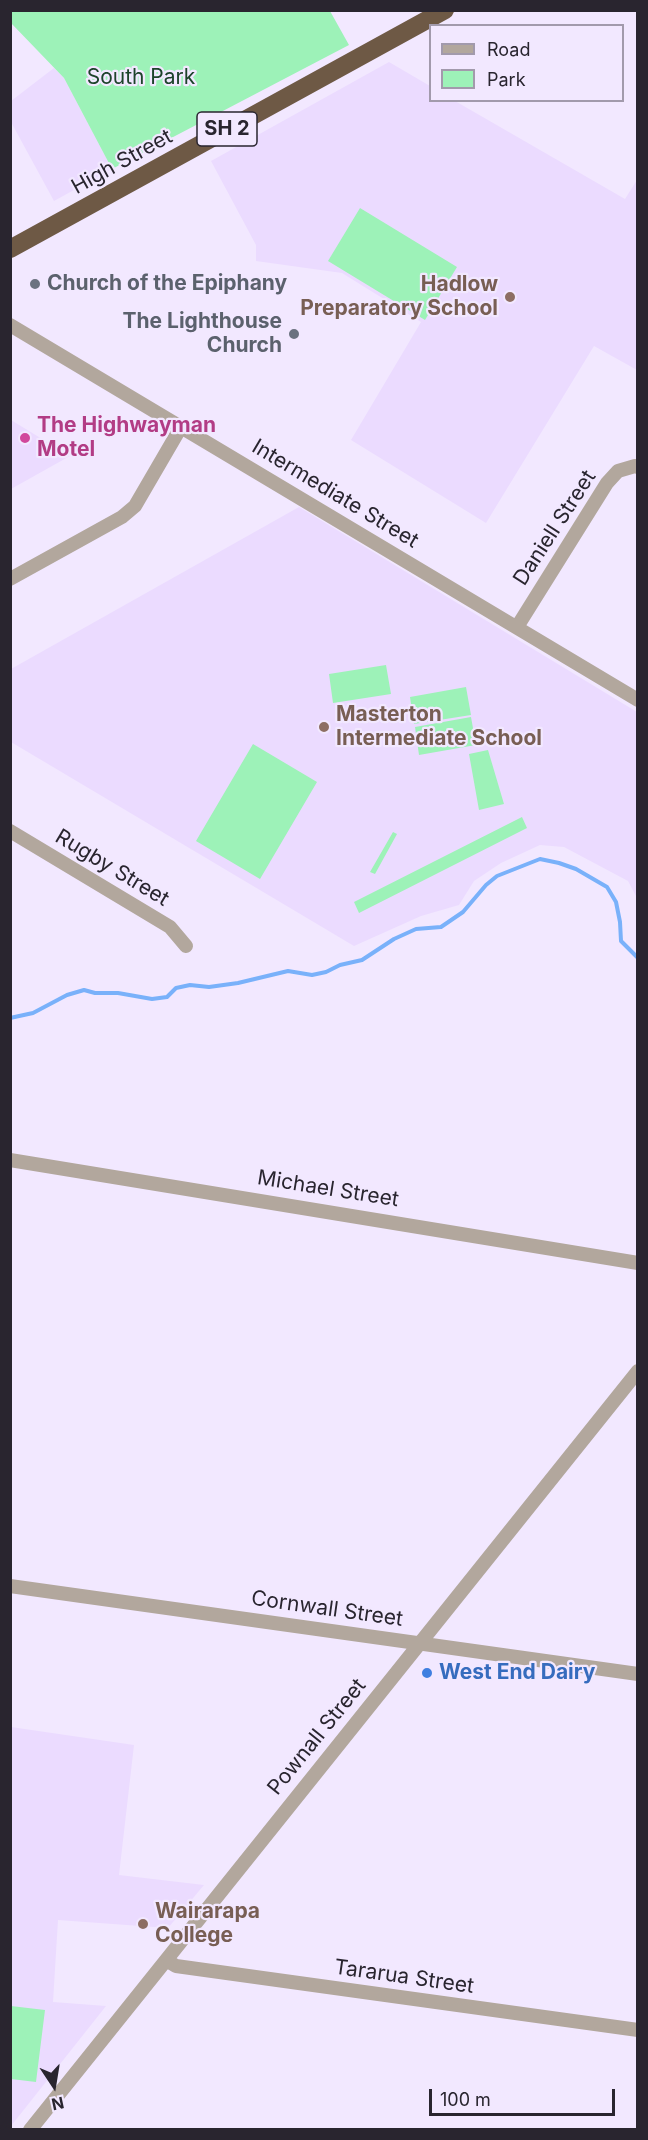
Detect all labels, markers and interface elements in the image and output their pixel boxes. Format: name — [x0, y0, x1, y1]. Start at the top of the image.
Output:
legend — [429, 24, 624, 102]
text: Road — [487, 39, 530, 60]
park label: South Park — [87, 65, 195, 91]
text: Park — [487, 69, 526, 90]
road number: SH 2 — [197, 112, 257, 146]
street label: High Street — [67, 124, 177, 200]
place label: Church of the Epiphany — [47, 271, 287, 297]
place label: Hadlow Preparatory School — [300, 272, 498, 322]
marker: Church of the Epiphany — [28, 277, 42, 291]
marker: Hadlow Preparatory School — [503, 290, 517, 304]
place label: The Lighthouse Church — [122, 309, 282, 359]
marker: The Lighthouse Church — [287, 327, 301, 341]
place label: The Highwayman Motel — [37, 413, 216, 463]
marker: The Highwayman Motel — [18, 431, 32, 445]
street label: Intermediate Street — [247, 434, 423, 554]
street label: Daniell Street — [508, 466, 602, 590]
place label: Masterton Intermediate School — [336, 702, 542, 752]
marker: Masterton Intermediate School — [317, 720, 331, 734]
street label: Rugby Street — [51, 824, 173, 912]
street label: Michael Street — [256, 1165, 400, 1213]
street label: Cornwall Street — [250, 1586, 404, 1632]
place label: West End Dairy — [439, 1660, 595, 1686]
marker: West End Dairy — [420, 1666, 434, 1680]
street label: Pownall Street — [262, 1674, 372, 1800]
place label: Wairarapa College — [155, 1899, 260, 1949]
marker: Wairarapa College — [136, 1917, 150, 1931]
street label: Tararua Street — [333, 1955, 475, 1999]
north arrow — [24, 2056, 84, 2116]
scale bar — [432, 2077, 618, 2115]
text: 100 m — [440, 2089, 491, 2110]
text: N — [50, 2093, 66, 2115]

